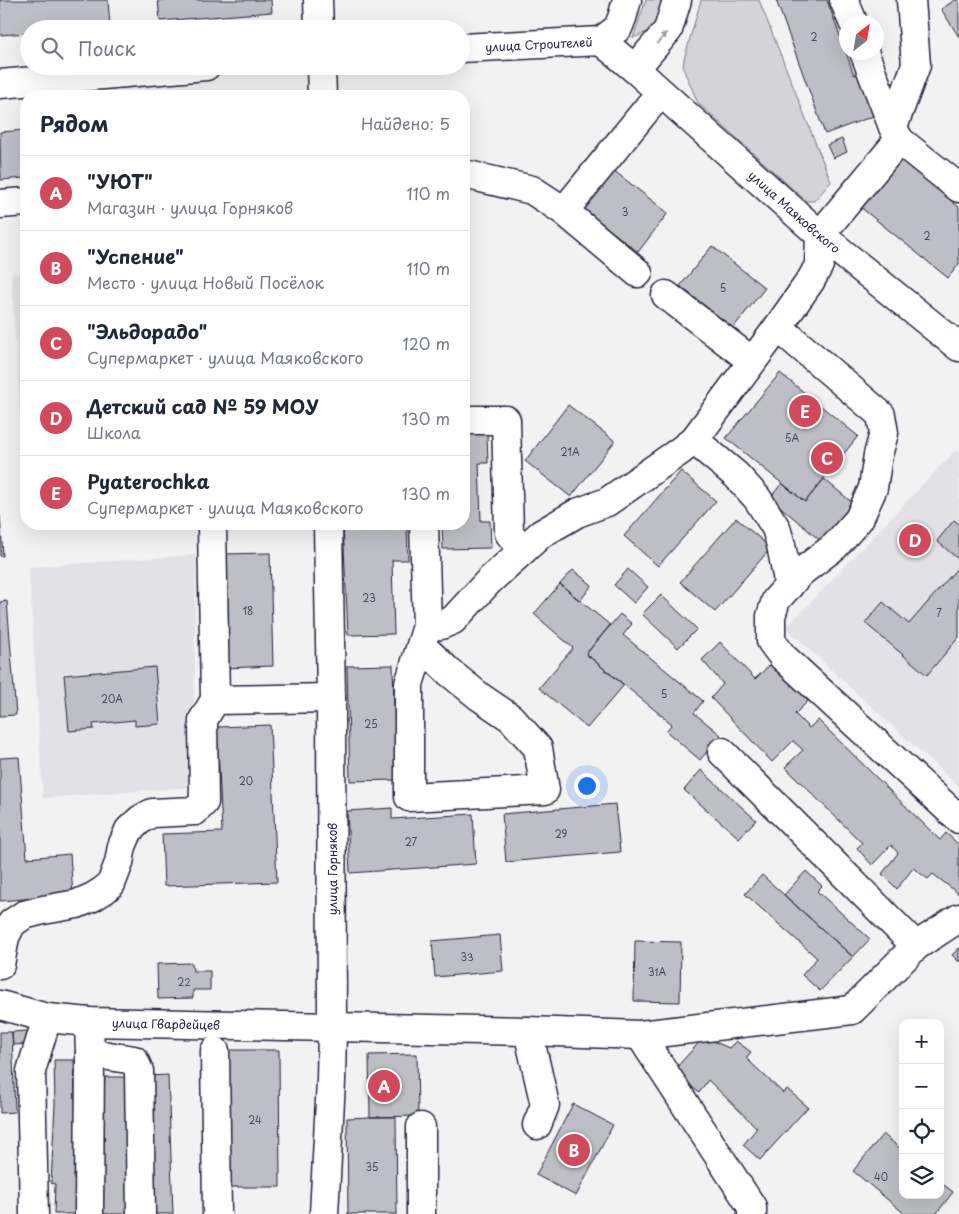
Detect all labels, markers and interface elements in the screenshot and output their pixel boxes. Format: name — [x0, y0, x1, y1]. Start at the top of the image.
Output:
north arrow — [839, 15, 884, 60]
search box — [20, 20, 470, 75]
house number: 2 — [810, 29, 818, 44]
one-way arrow — [656, 31, 667, 44]
street label: улица Строителей — [485, 32, 593, 56]
icon: search — [38, 34, 66, 62]
text: Поиск — [78, 34, 136, 62]
text: Рядом — [40, 107, 108, 139]
text: Найдено: 5 — [361, 111, 450, 135]
street label: улица Маяковского — [745, 166, 844, 257]
text: "УЮТ" — [87, 167, 153, 195]
text: A — [50, 181, 62, 205]
text: 110 m — [407, 181, 450, 205]
text: Магазин · улица Горняков — [87, 195, 293, 219]
house number: 3 — [622, 204, 628, 219]
house number: 2 — [923, 228, 931, 243]
text: "Успение" — [87, 242, 184, 270]
text: B — [51, 256, 61, 280]
text: 110 m — [407, 256, 450, 280]
text: Место · улица Новый Посёлок — [87, 270, 324, 294]
house number: 5 — [720, 280, 726, 295]
text: "Эльдорадо" — [87, 317, 207, 345]
text: C — [50, 331, 62, 355]
text: 120 m — [403, 331, 450, 355]
text: Супермаркет · улица Маяковского — [87, 345, 364, 369]
text: Детский сад № 59 МОУ — [87, 392, 319, 420]
pin: E — [789, 392, 821, 430]
text: D — [50, 406, 62, 430]
text: 130 m — [402, 406, 450, 430]
text: Школа — [87, 420, 141, 444]
house number: 5А — [785, 430, 799, 445]
pin: C — [811, 439, 843, 477]
house number: 21А — [560, 444, 580, 459]
text: Pyaterochka — [87, 467, 210, 495]
text: E — [51, 481, 61, 505]
text: 130 m — [402, 481, 450, 505]
text: Супермаркет · улица Маяковского — [87, 495, 364, 519]
pin: D — [899, 521, 931, 559]
house number: 23 — [362, 590, 376, 605]
house number: 18 — [243, 603, 253, 618]
house number: 7 — [936, 605, 942, 620]
house number: 5 — [661, 686, 667, 701]
house number: 20А — [101, 691, 123, 706]
house number: 25 — [364, 716, 378, 731]
house number: 20 — [239, 773, 253, 788]
your location — [574, 773, 600, 799]
street label: улица Горняков — [323, 823, 341, 915]
house number: 29 — [555, 826, 568, 841]
house number: 27 — [405, 834, 418, 849]
house number: 33 — [460, 949, 474, 964]
house number: 31А — [648, 964, 666, 979]
house number: 22 — [177, 974, 191, 989]
street label: улица Гвардейцев — [112, 1013, 220, 1034]
map controls — [899, 1019, 944, 1199]
button: + — [899, 1019, 944, 1064]
button: − — [899, 1064, 944, 1109]
pin: A — [368, 1067, 400, 1105]
button: locate — [899, 1109, 944, 1154]
house number: 24 — [248, 1112, 262, 1127]
pin: B — [558, 1131, 590, 1169]
button: layers — [899, 1154, 944, 1199]
house number: 35 — [366, 1159, 378, 1174]
house number: 40 — [874, 1169, 888, 1184]

